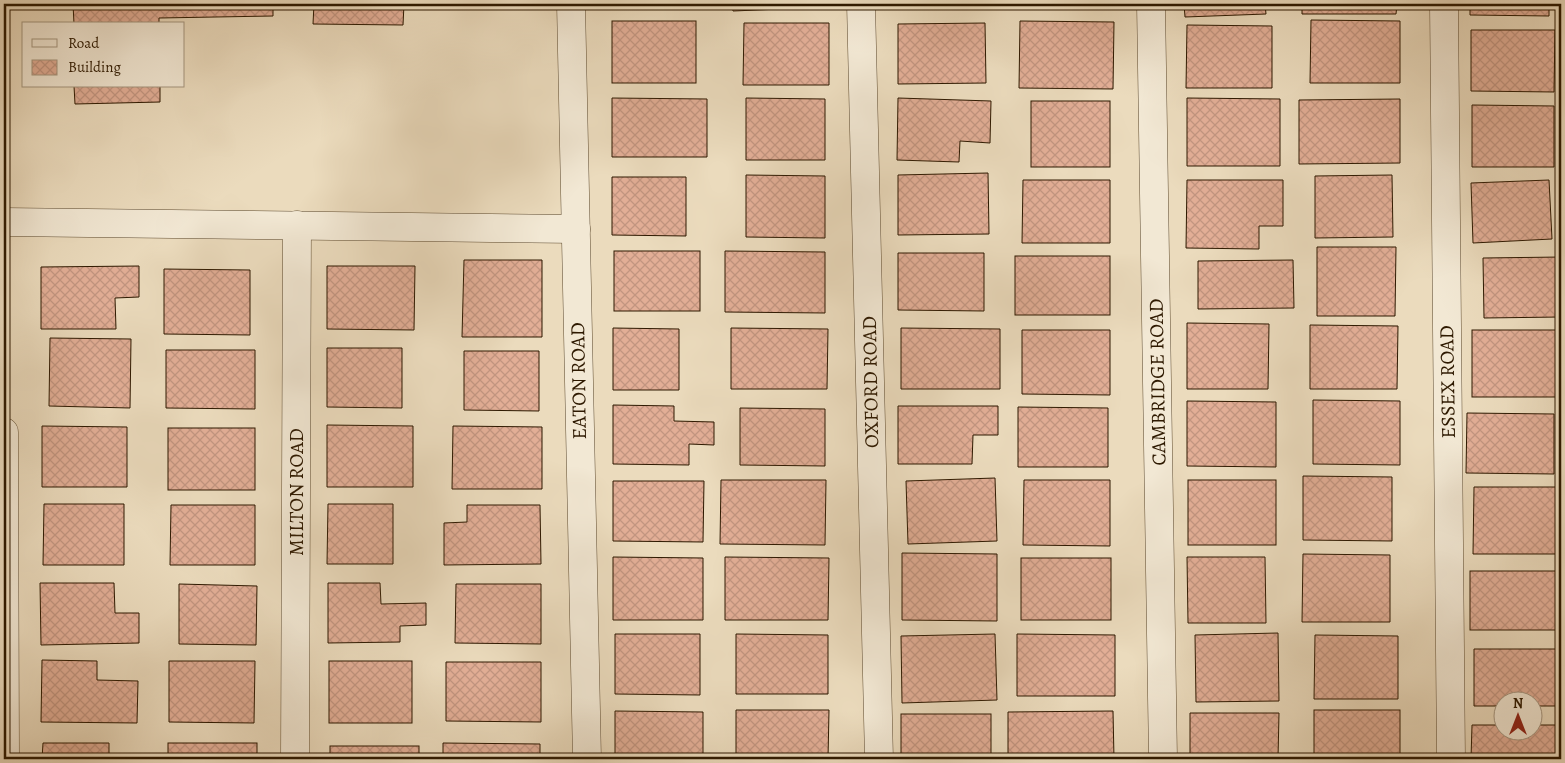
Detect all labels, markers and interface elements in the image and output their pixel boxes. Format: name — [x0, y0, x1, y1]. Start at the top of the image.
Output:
legend — [22, 22, 185, 88]
text: Road — [68, 33, 100, 53]
text: Building — [68, 57, 121, 77]
street label: CAMBRIDGE ROAD — [1143, 298, 1172, 466]
street label: OXFORD ROAD — [856, 316, 885, 448]
street label: EATON ROAD — [564, 322, 593, 440]
street label: ESSEX ROAD — [1433, 325, 1462, 439]
street label: MILTON ROAD — [283, 428, 310, 556]
north arrow — [1492, 690, 1542, 740]
text: N — [1513, 694, 1523, 713]

